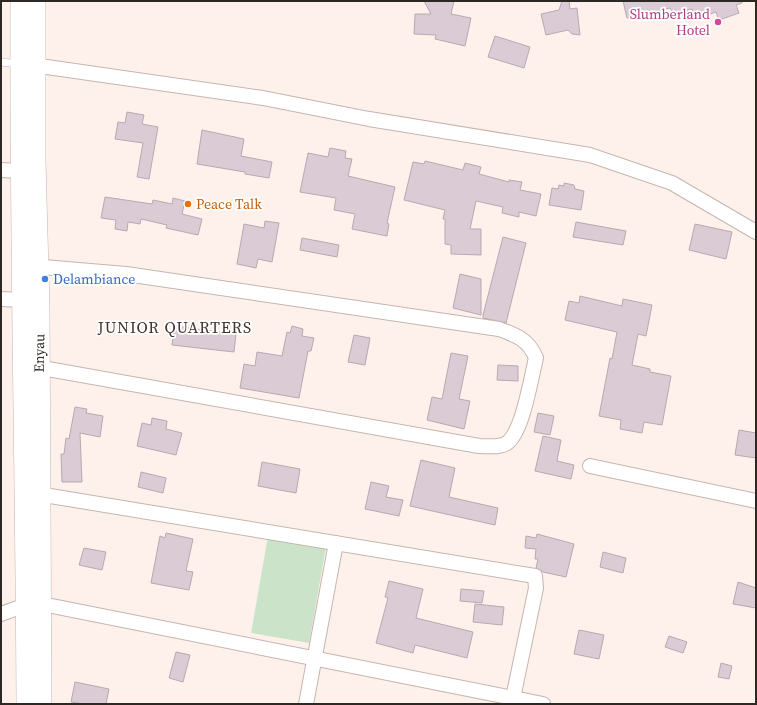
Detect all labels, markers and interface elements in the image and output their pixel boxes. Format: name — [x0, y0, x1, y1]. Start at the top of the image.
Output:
place label: Slumberland Hotel — [630, 4, 710, 40]
marker: Slumberland Hotel — [713, 17, 723, 27]
place label: Peace Talk — [196, 194, 262, 214]
marker: Peace Talk — [183, 199, 193, 209]
place label: Delambiance — [53, 269, 135, 289]
marker: Delambiance — [40, 274, 50, 284]
district label: JUNIOR QUARTERS — [97, 316, 252, 338]
street label: Enyau — [29, 333, 49, 373]

